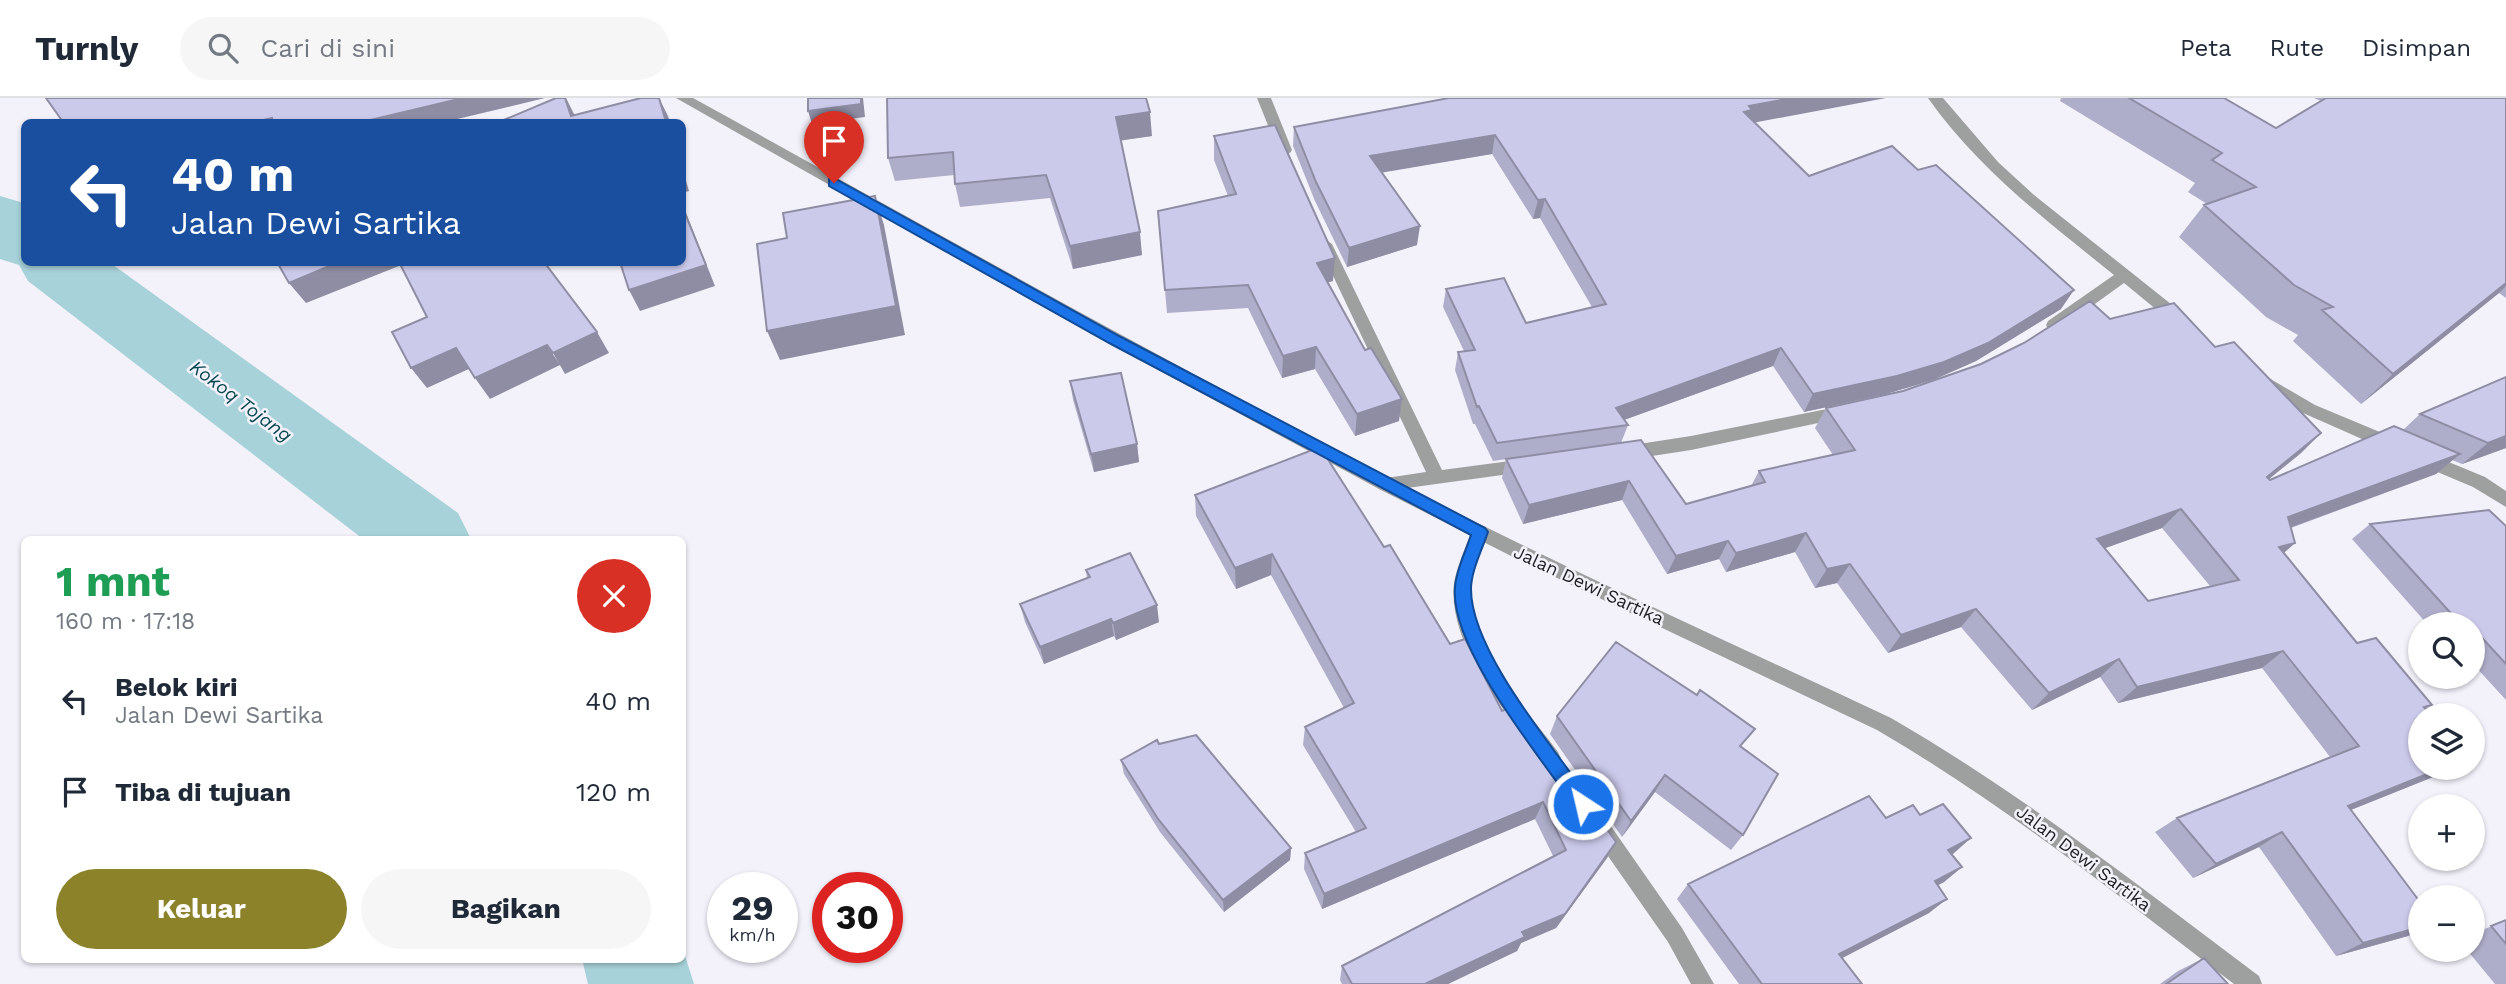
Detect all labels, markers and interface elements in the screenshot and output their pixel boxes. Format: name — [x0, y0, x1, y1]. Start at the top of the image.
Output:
search box — [180, 17, 670, 80]
text: Turnly — [35, 29, 138, 68]
icon: search — [204, 29, 242, 67]
text: Cari di sini — [260, 33, 395, 63]
text: Peta — [2180, 34, 2232, 62]
text: Rute — [2270, 34, 2324, 62]
text: Disimpan — [2362, 34, 2471, 62]
pin — [804, 111, 864, 183]
icon: arrive — [815, 122, 853, 160]
text: 40 m — [171, 145, 294, 203]
icon: left — [56, 147, 147, 238]
text: Jalan Dewi Sartika — [171, 204, 461, 242]
water label: Kokoq Tojang — [185, 355, 297, 447]
street label: Jalan Dewi Sartika — [1511, 541, 1667, 629]
text: 1 mnt — [56, 557, 170, 606]
button: close — [577, 559, 651, 633]
text: 160 m · 17:18 — [56, 608, 195, 635]
map controls — [2408, 612, 2485, 962]
button: search — [2408, 612, 2485, 689]
text: Belok kiri — [115, 672, 238, 702]
icon: left — [56, 682, 94, 720]
text: 40 m — [585, 686, 651, 716]
text: Jalan Dewi Sartika — [115, 702, 323, 729]
button: layers — [2408, 703, 2485, 780]
position arrow — [1546, 767, 1620, 841]
icon: arrive — [56, 773, 94, 811]
text: Tiba di tujuan — [115, 777, 291, 807]
text: 120 m — [576, 777, 651, 807]
button: + — [2408, 794, 2485, 871]
street label: Jalan Dewi Sartika — [2013, 801, 2155, 915]
button: Keluar — [56, 869, 347, 949]
button: Bagikan — [361, 869, 651, 949]
speed limit sign: 30 — [812, 872, 903, 963]
button: − — [2408, 885, 2485, 962]
text: 29 — [731, 887, 774, 929]
text: km/h — [729, 924, 776, 945]

